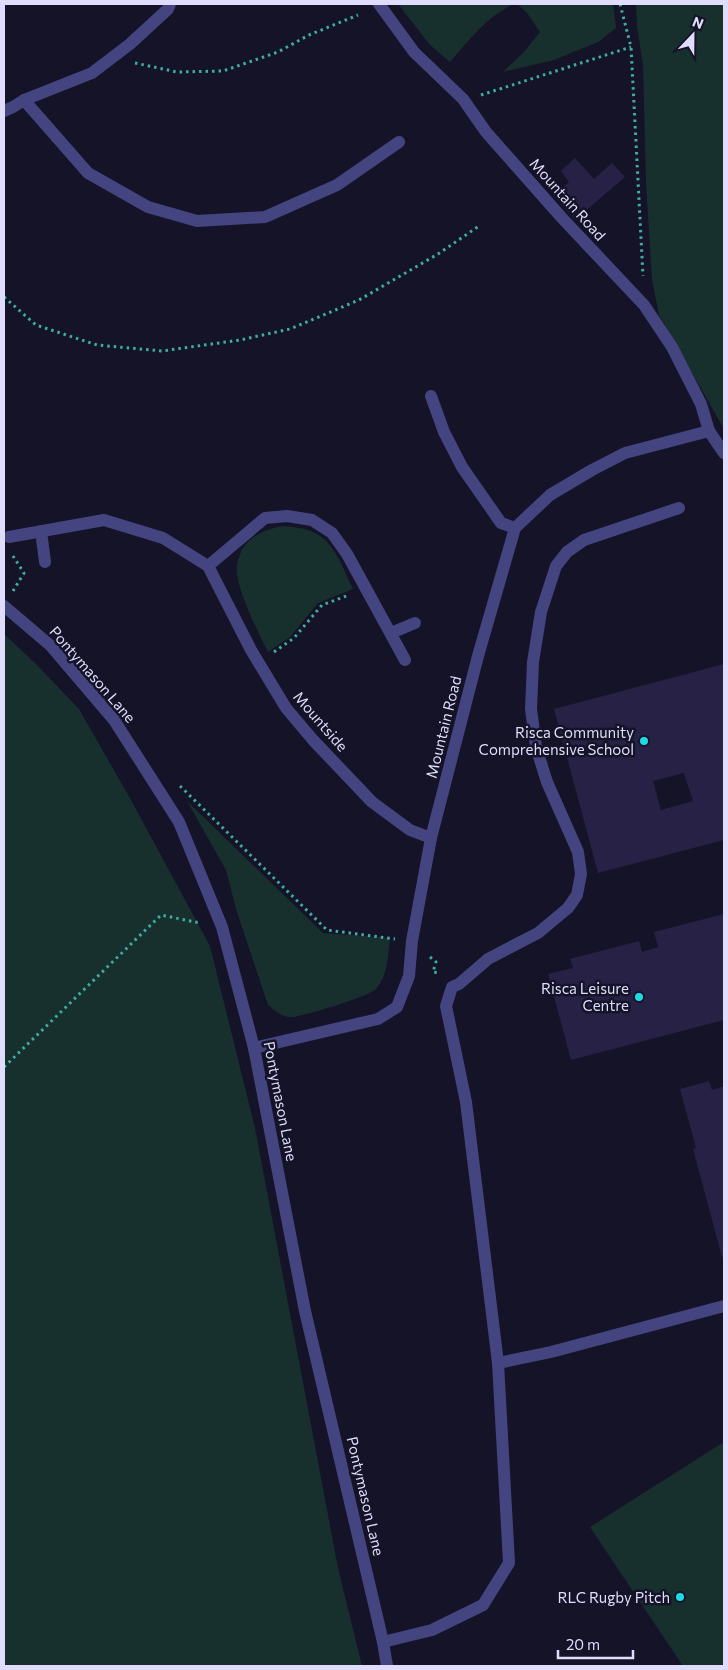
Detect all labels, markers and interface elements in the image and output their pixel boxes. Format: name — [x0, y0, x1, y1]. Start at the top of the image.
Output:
north arrow — [668, 10, 718, 60]
text: N — [690, 13, 706, 32]
street label: Mountain Road — [526, 154, 610, 244]
street label: Pontymason Lane — [46, 622, 140, 726]
street label: Mountain Road — [422, 674, 464, 780]
street label: Mountside — [290, 687, 352, 755]
place label: Risca Community Comprehensive School — [479, 723, 634, 758]
marker: Risca Community Comprehensive School — [638, 735, 650, 747]
place label: Risca Leisure Centre — [541, 979, 629, 1014]
marker: Risca Leisure Centre — [633, 991, 645, 1003]
street label: Pontymason Lane — [261, 1040, 301, 1163]
street label: Pontymason Lane — [344, 1435, 388, 1557]
place label: RLC Rugby Pitch — [557, 1588, 670, 1606]
marker: RLC Rugby Pitch — [674, 1591, 686, 1603]
scale bar — [558, 1628, 633, 1660]
text: 20 m — [566, 1635, 600, 1653]

